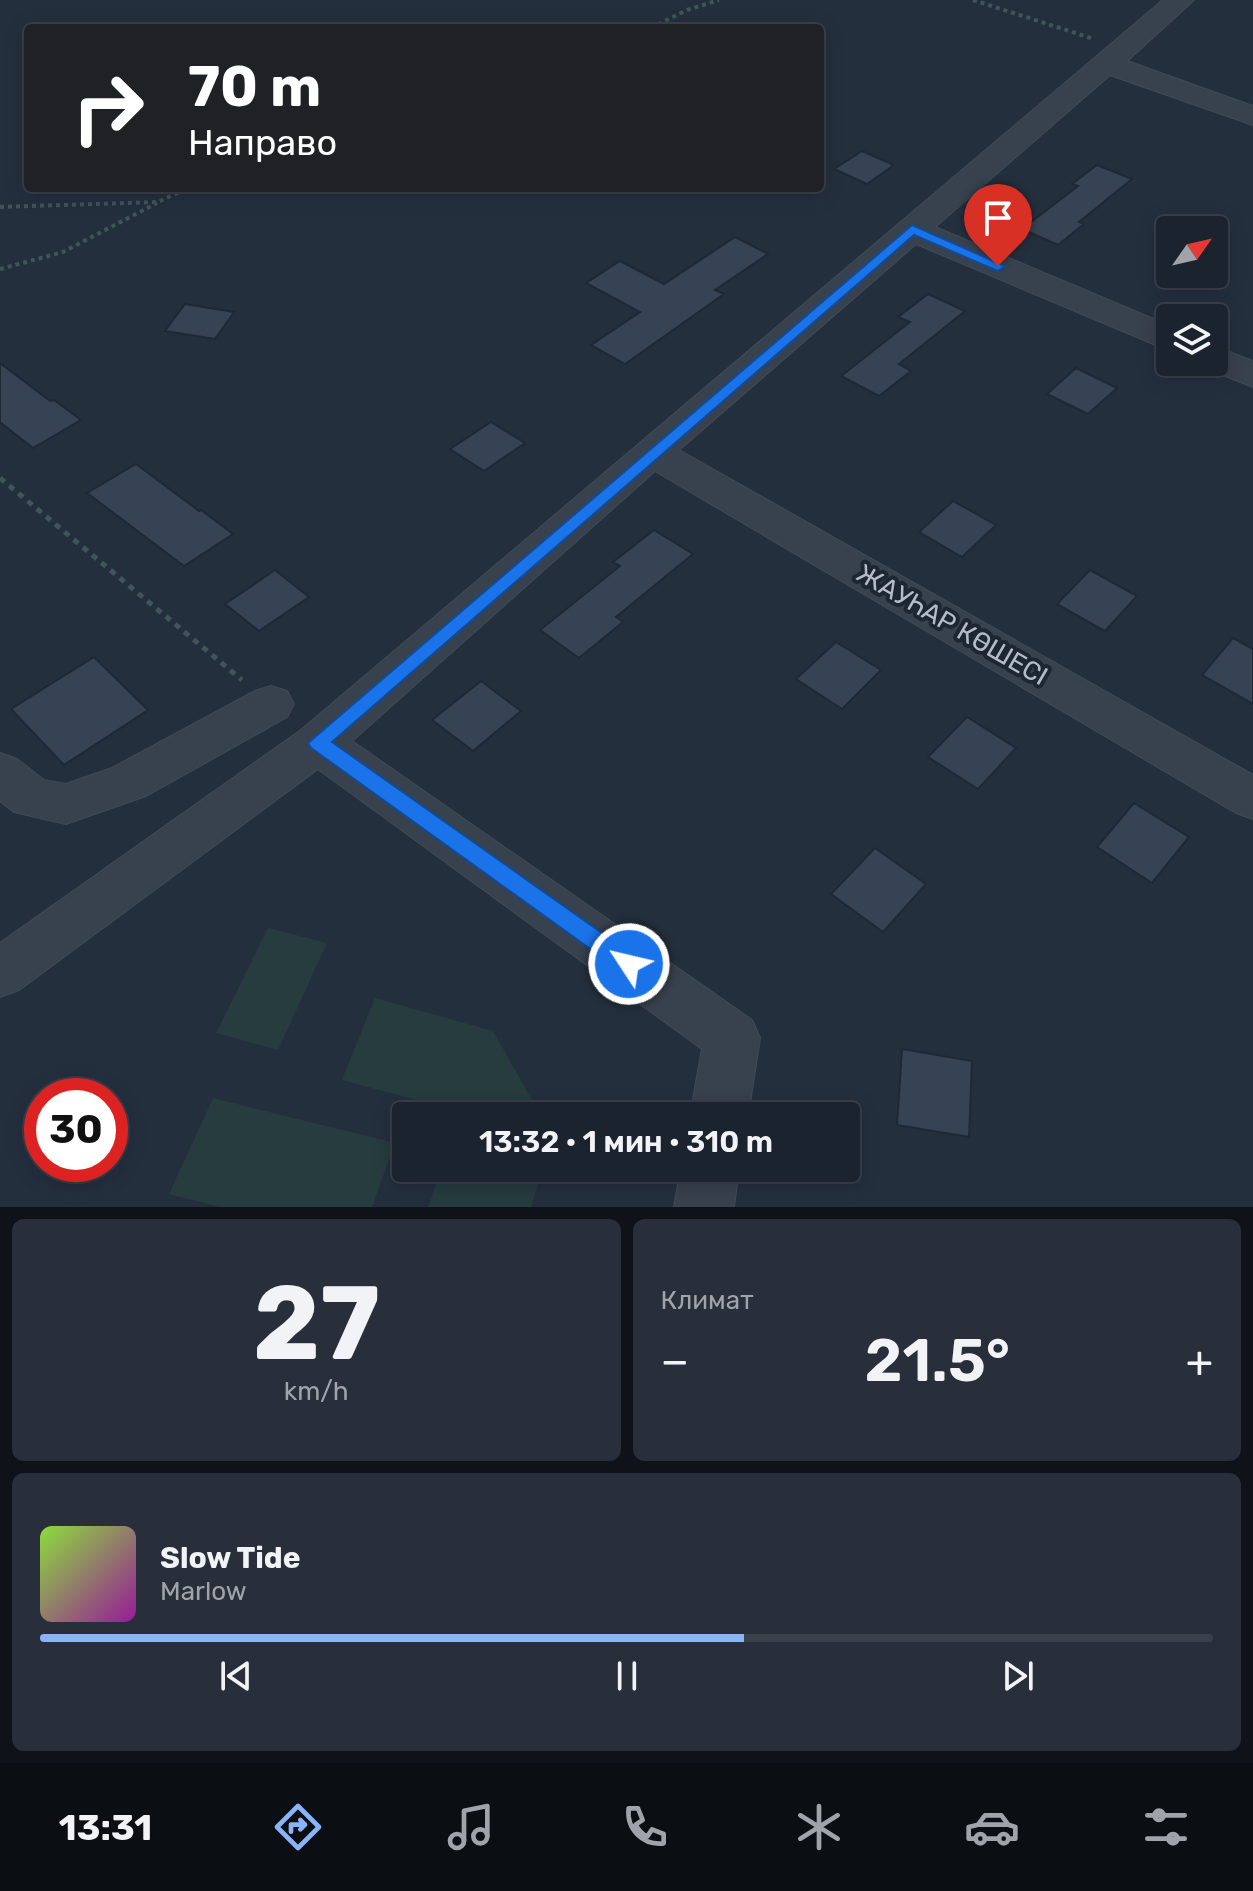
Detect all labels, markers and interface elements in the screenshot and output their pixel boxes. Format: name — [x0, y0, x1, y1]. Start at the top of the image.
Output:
text: 70 m — [188, 54, 321, 120]
icon: right — [56, 56, 160, 160]
text: Направо — [188, 121, 337, 164]
pin — [964, 184, 1032, 266]
icon: arrive — [976, 196, 1020, 240]
north arrow — [1156, 216, 1228, 288]
map controls — [1156, 216, 1228, 376]
button: layers — [1156, 304, 1228, 376]
street label: ЖАУҺАР КӨШЕСІ — [851, 558, 1053, 692]
position arrow — [587, 922, 671, 1006]
speed limit sign: 30 — [24, 1078, 128, 1182]
text: 13:32 · 1 мин · 310 m — [479, 1124, 773, 1160]
text: 27 — [253, 1262, 380, 1385]
text: Климат — [661, 1285, 753, 1316]
text: 21.5° — [865, 1325, 1010, 1396]
text: − — [661, 1335, 689, 1387]
text: + — [1186, 1335, 1213, 1387]
text: km/h — [284, 1376, 349, 1407]
text: Slow Tide — [160, 1540, 300, 1576]
text: Marlow — [160, 1576, 247, 1607]
icon: previous — [214, 1654, 258, 1698]
icon: pause — [605, 1654, 649, 1698]
icon: next — [996, 1654, 1040, 1698]
icon: directions — [270, 1799, 326, 1855]
icon: music — [443, 1799, 499, 1855]
icon: phone — [617, 1799, 673, 1855]
icon: climate — [791, 1799, 847, 1855]
icon: car — [964, 1799, 1020, 1855]
icon: filters — [1138, 1799, 1194, 1855]
text: 13:31 — [59, 1806, 152, 1849]

